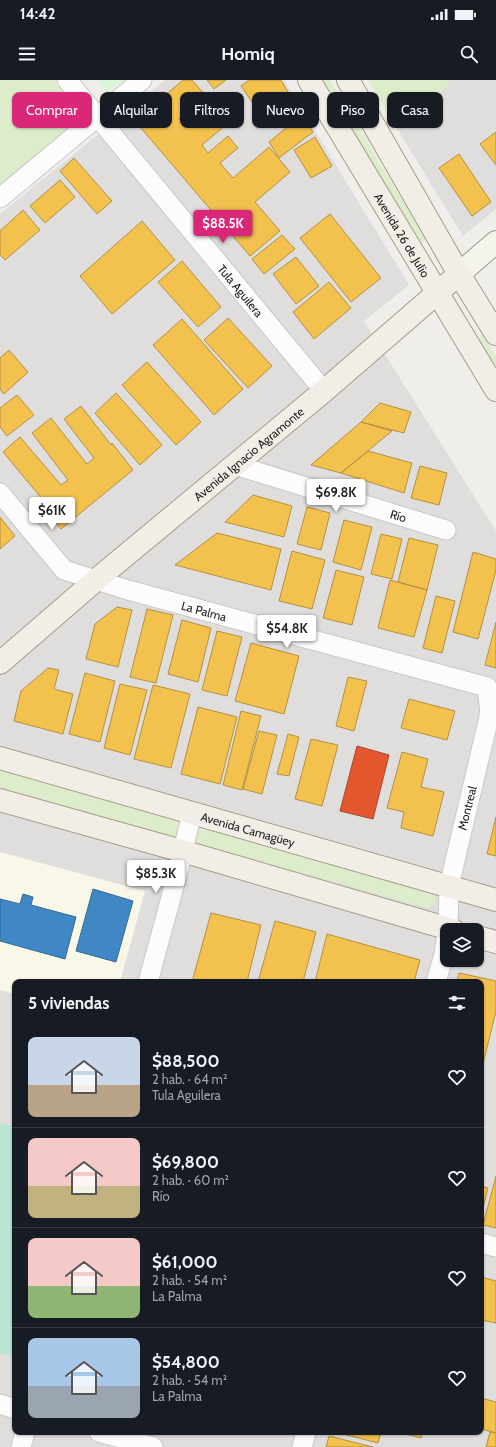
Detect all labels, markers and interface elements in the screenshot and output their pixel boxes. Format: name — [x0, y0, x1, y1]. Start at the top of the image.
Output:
text: 14:42 — [20, 5, 55, 23]
icon: menu — [16, 43, 38, 65]
text: Homiq — [221, 43, 275, 65]
icon: search — [458, 43, 480, 65]
chip: Comprar — [12, 92, 92, 128]
chip: Alquilar — [100, 92, 172, 128]
chip: Filtros — [180, 92, 244, 128]
chip: Nuevo — [252, 92, 319, 128]
chip: Piso — [327, 92, 379, 128]
chip: Casa — [387, 92, 443, 128]
street label: Avenida 26 de Julio — [371, 190, 434, 280]
pin: $88.5K — [190, 210, 256, 244]
text: $88.5K — [202, 215, 244, 231]
street label: Tula Aguilera — [215, 261, 267, 320]
street label: Avenida Ignacio Agramonte — [190, 404, 307, 504]
pin: $69.8K — [303, 479, 369, 513]
text: $69.8K — [316, 484, 356, 500]
pin: $61K — [28, 497, 76, 531]
text: $61K — [38, 502, 66, 518]
street label: Río — [388, 506, 409, 525]
street label: La Palma — [180, 597, 229, 624]
pin: $54.8K — [254, 615, 320, 649]
text: $54.8K — [266, 620, 308, 636]
street label: Montreal — [454, 784, 480, 832]
street label: Avenida Camagüey — [199, 808, 297, 850]
pin: $85.3K — [123, 860, 189, 894]
text: $85.3K — [136, 865, 176, 881]
map controls — [440, 923, 484, 967]
button: layers — [440, 923, 484, 967]
icon: filters — [446, 992, 468, 1014]
text: 5 viviendas — [28, 993, 109, 1013]
text: $88,500 — [152, 1051, 219, 1071]
icon: home — [60, 1053, 108, 1101]
icon: heart — [446, 1066, 468, 1088]
text: 2 hab. · 64 m² — [152, 1071, 227, 1087]
text: Tula Aguilera — [152, 1087, 221, 1103]
text: $69,800 — [152, 1152, 219, 1172]
icon: home — [60, 1154, 108, 1202]
icon: heart — [446, 1167, 468, 1189]
text: 2 hab. · 60 m² — [152, 1172, 229, 1188]
text: Río — [152, 1188, 170, 1204]
text: $61,000 — [152, 1252, 218, 1272]
icon: home — [60, 1254, 108, 1302]
icon: heart — [446, 1267, 468, 1289]
text: 2 hab. · 54 m² — [152, 1272, 227, 1288]
text: La Palma — [152, 1288, 202, 1304]
text: $54,800 — [152, 1352, 220, 1372]
icon: home — [60, 1354, 108, 1402]
icon: heart — [446, 1367, 468, 1389]
text: 2 hab. · 54 m² — [152, 1372, 227, 1388]
text: La Palma — [152, 1388, 202, 1404]

